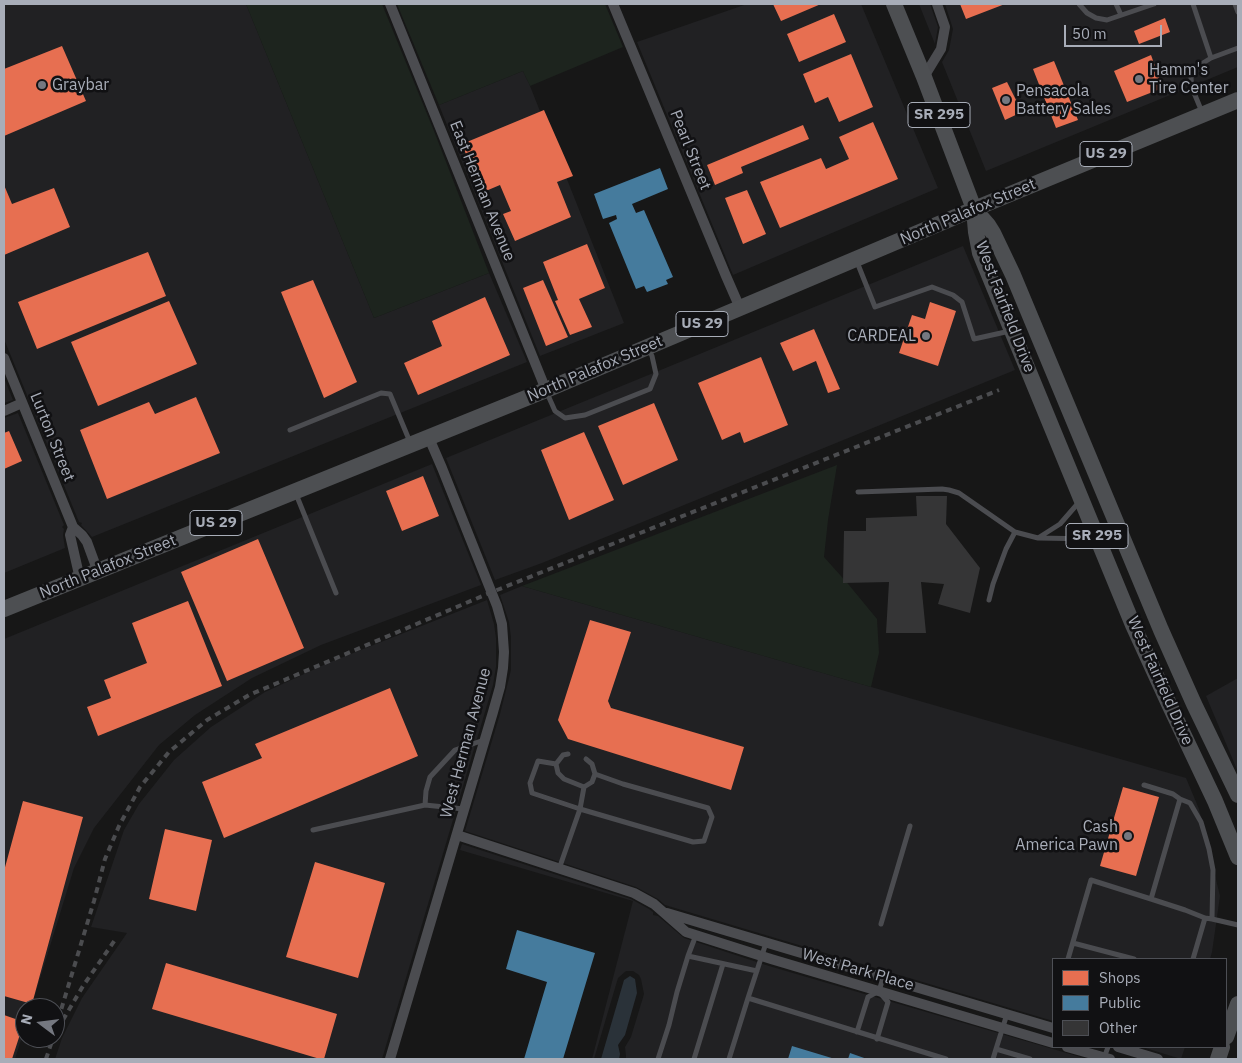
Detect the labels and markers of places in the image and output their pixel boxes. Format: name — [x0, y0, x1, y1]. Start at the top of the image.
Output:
place label: Hamm's Tire Center — [1149, 60, 1229, 98]
marker: Hamm's Tire Center — [1133, 73, 1145, 85]
place label: Graybar — [52, 75, 109, 95]
marker: Graybar — [36, 79, 48, 91]
place label: Pensacola Battery Sales — [1016, 81, 1111, 119]
marker: Pensacola Battery Sales — [1000, 94, 1012, 106]
place label: CARDEAL — [847, 326, 916, 346]
marker: CARDEAL — [920, 330, 932, 342]
place label: Cash America Pawn — [1015, 817, 1118, 855]
marker: Cash America Pawn — [1122, 830, 1134, 842]

